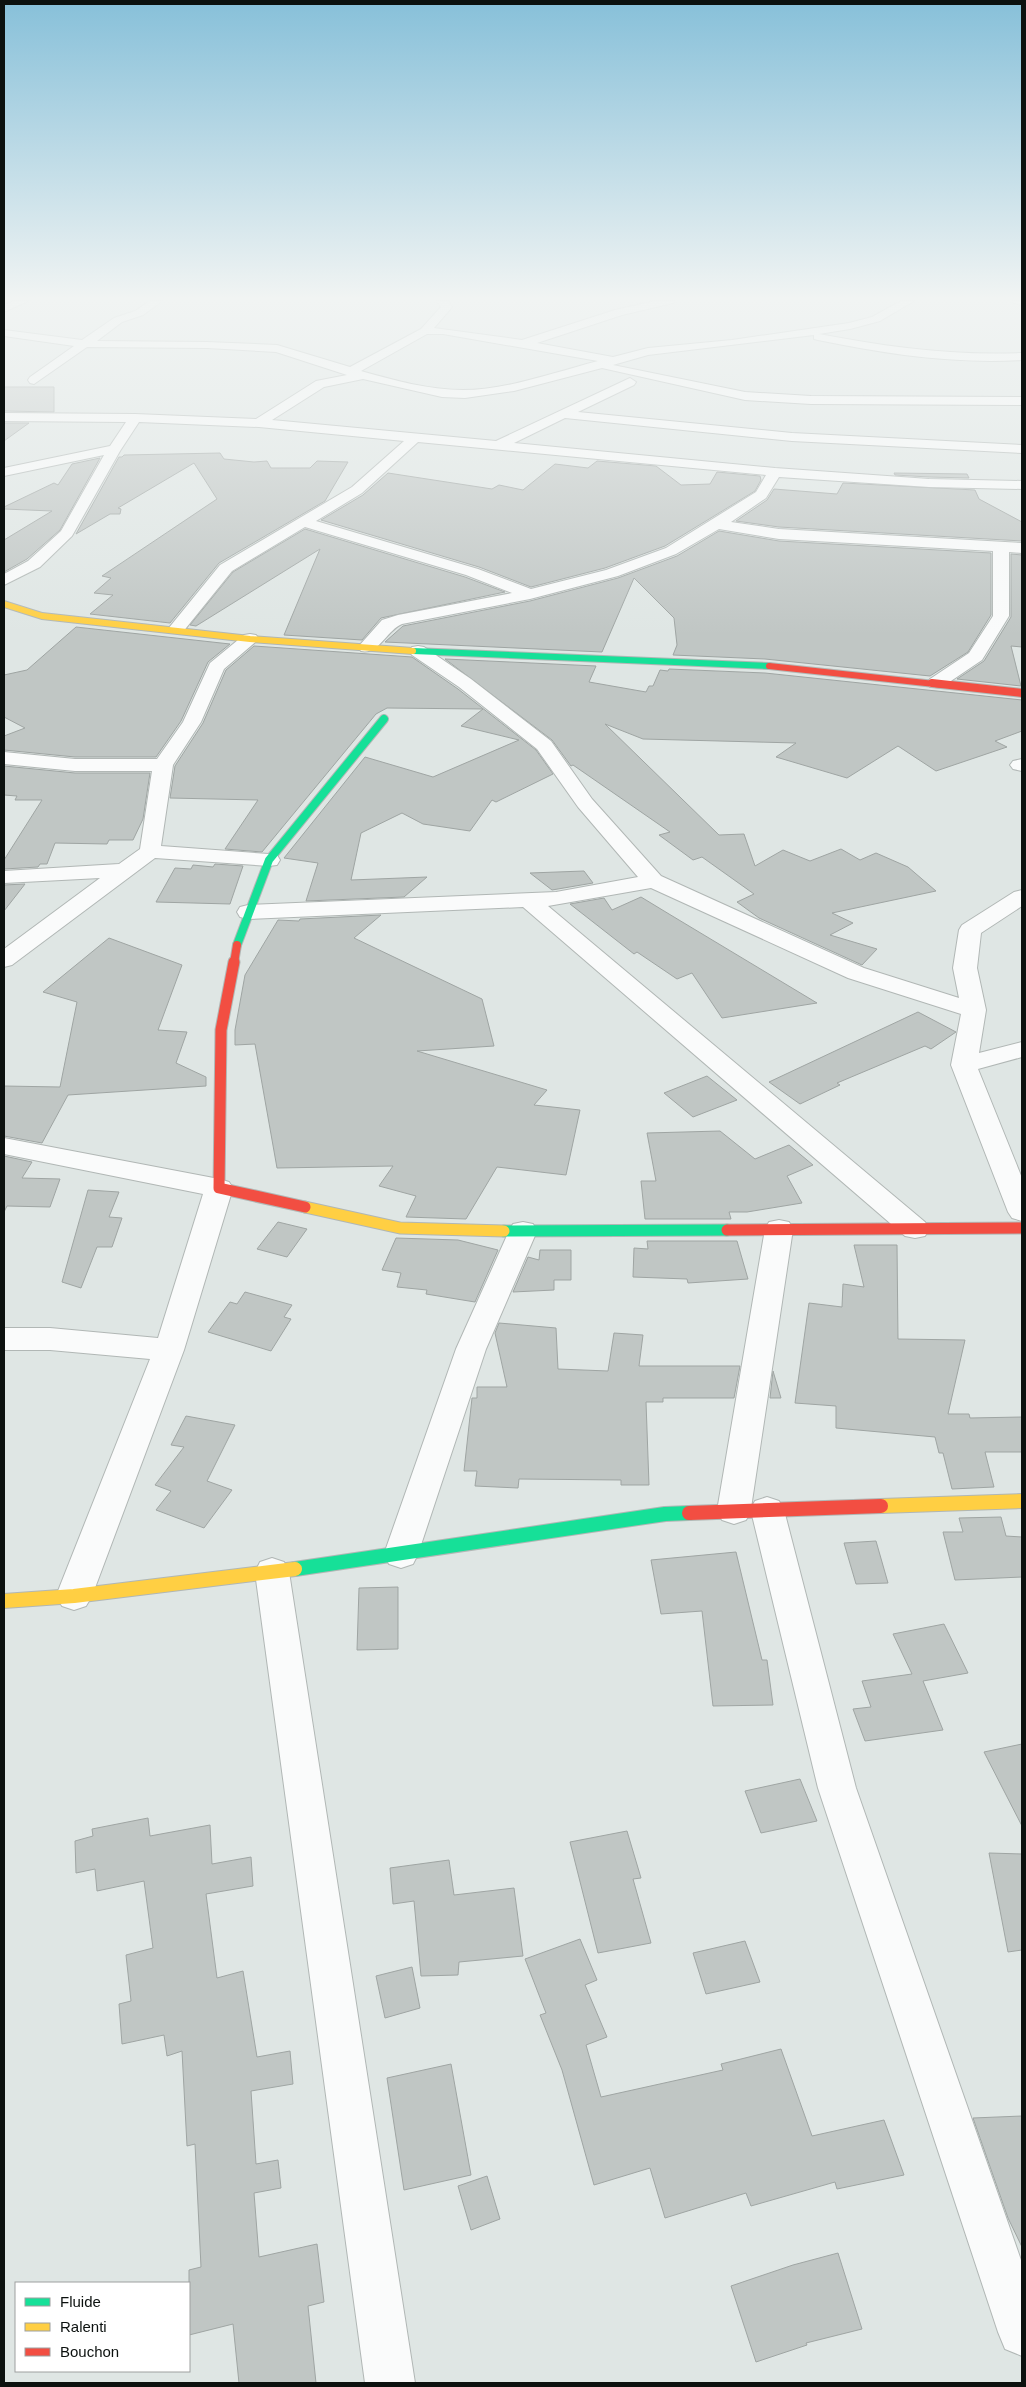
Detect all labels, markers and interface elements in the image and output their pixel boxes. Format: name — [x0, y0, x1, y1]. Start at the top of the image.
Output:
legend — [15, 2282, 190, 2372]
text: Fluide — [60, 2293, 101, 2310]
text: Ralenti — [60, 2318, 107, 2335]
text: Bouchon — [60, 2343, 119, 2360]

